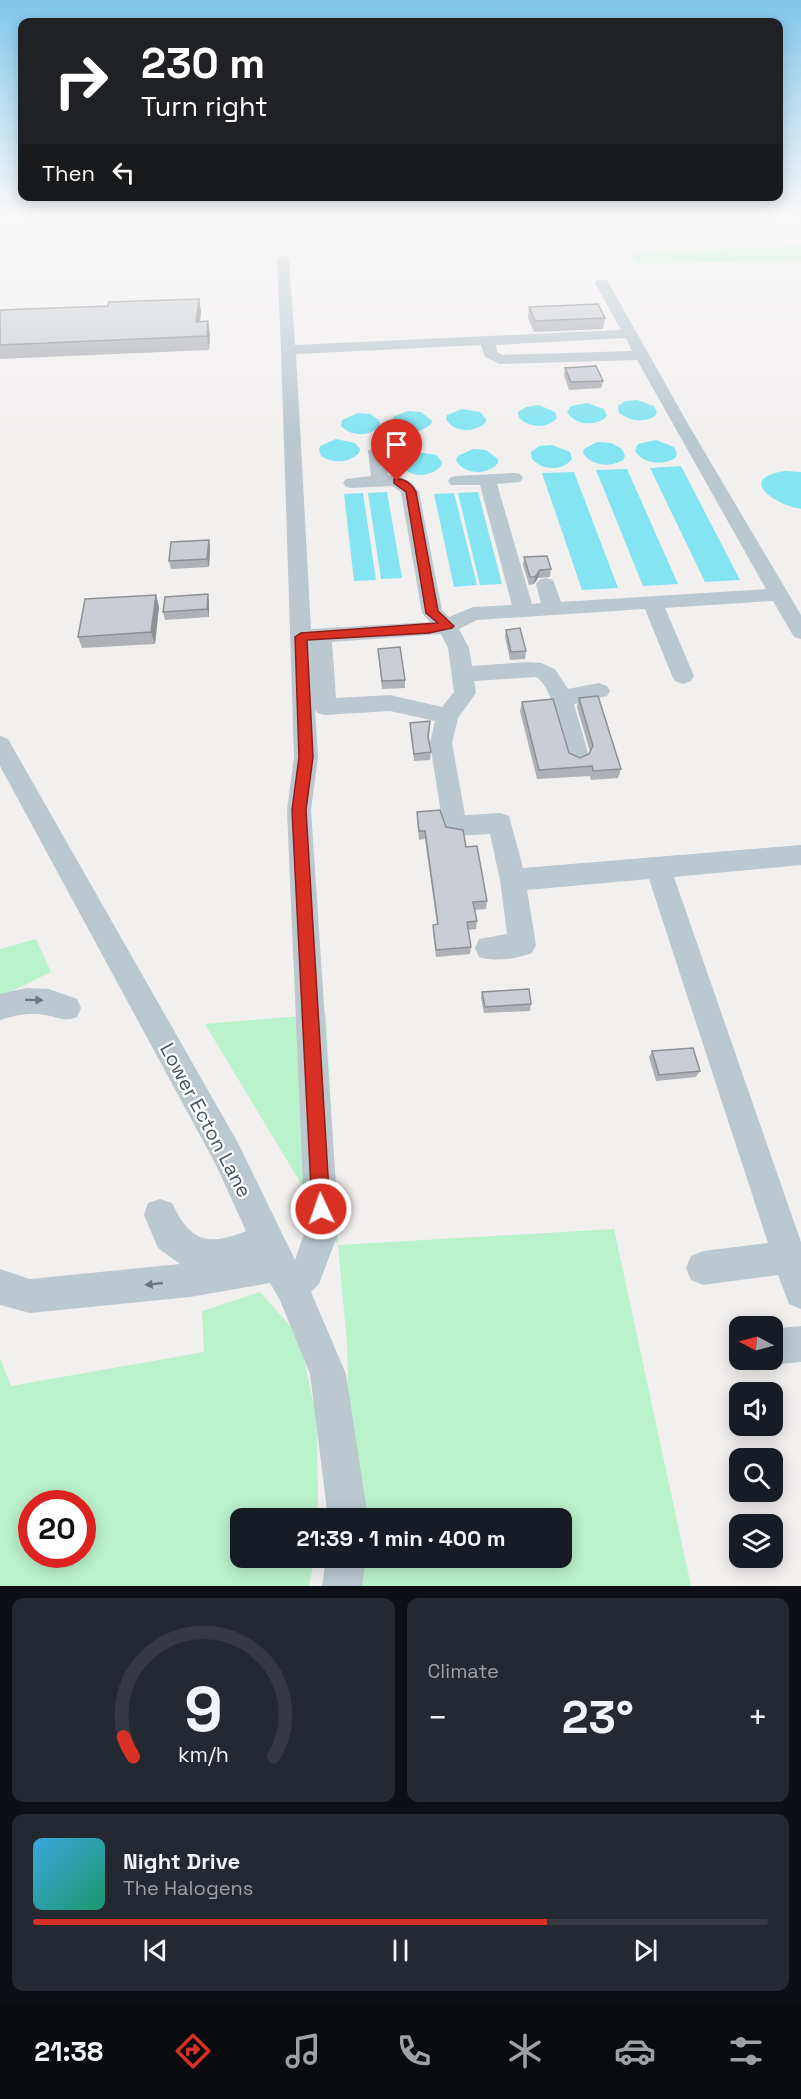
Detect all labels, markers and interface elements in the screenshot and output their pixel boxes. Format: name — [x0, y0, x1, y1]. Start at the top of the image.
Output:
text: 230 m — [141, 37, 265, 90]
icon: right — [42, 42, 120, 120]
text: Turn right — [141, 89, 268, 124]
icon: left — [107, 156, 140, 189]
text: Then — [42, 159, 95, 187]
pin — [371, 419, 422, 481]
icon: arrive — [380, 428, 413, 461]
one-way arrow — [24, 995, 43, 1005]
street label: Lower Ecton Lane — [154, 1038, 258, 1202]
position arrow — [289, 1177, 353, 1241]
one-way arrow — [144, 1279, 163, 1289]
north arrow — [729, 1316, 783, 1370]
map controls — [729, 1316, 783, 1568]
button: sound — [729, 1382, 783, 1436]
button: search — [729, 1448, 783, 1502]
speed limit sign: 20 — [18, 1490, 96, 1568]
button: layers — [729, 1514, 783, 1568]
text: 21:39 · 1 min · 400 m — [296, 1524, 506, 1552]
text: Climate — [428, 1658, 499, 1684]
text: 9 — [184, 1670, 223, 1749]
text: 23° — [562, 1689, 634, 1746]
text: − — [428, 1697, 448, 1739]
text: + — [748, 1697, 768, 1739]
text: km/h — [178, 1741, 229, 1768]
text: Night Drive — [123, 1847, 240, 1875]
text: The Halogens — [123, 1875, 253, 1901]
icon: previous — [139, 1934, 172, 1967]
icon: pause — [384, 1934, 417, 1967]
icon: next — [629, 1934, 662, 1967]
icon: directions — [172, 2030, 214, 2072]
icon: music — [282, 2030, 324, 2072]
icon: phone — [393, 2030, 435, 2072]
icon: climate — [504, 2030, 546, 2072]
icon: car — [614, 2030, 656, 2072]
icon: filters — [725, 2030, 767, 2072]
text: 21:38 — [34, 2034, 103, 2069]

